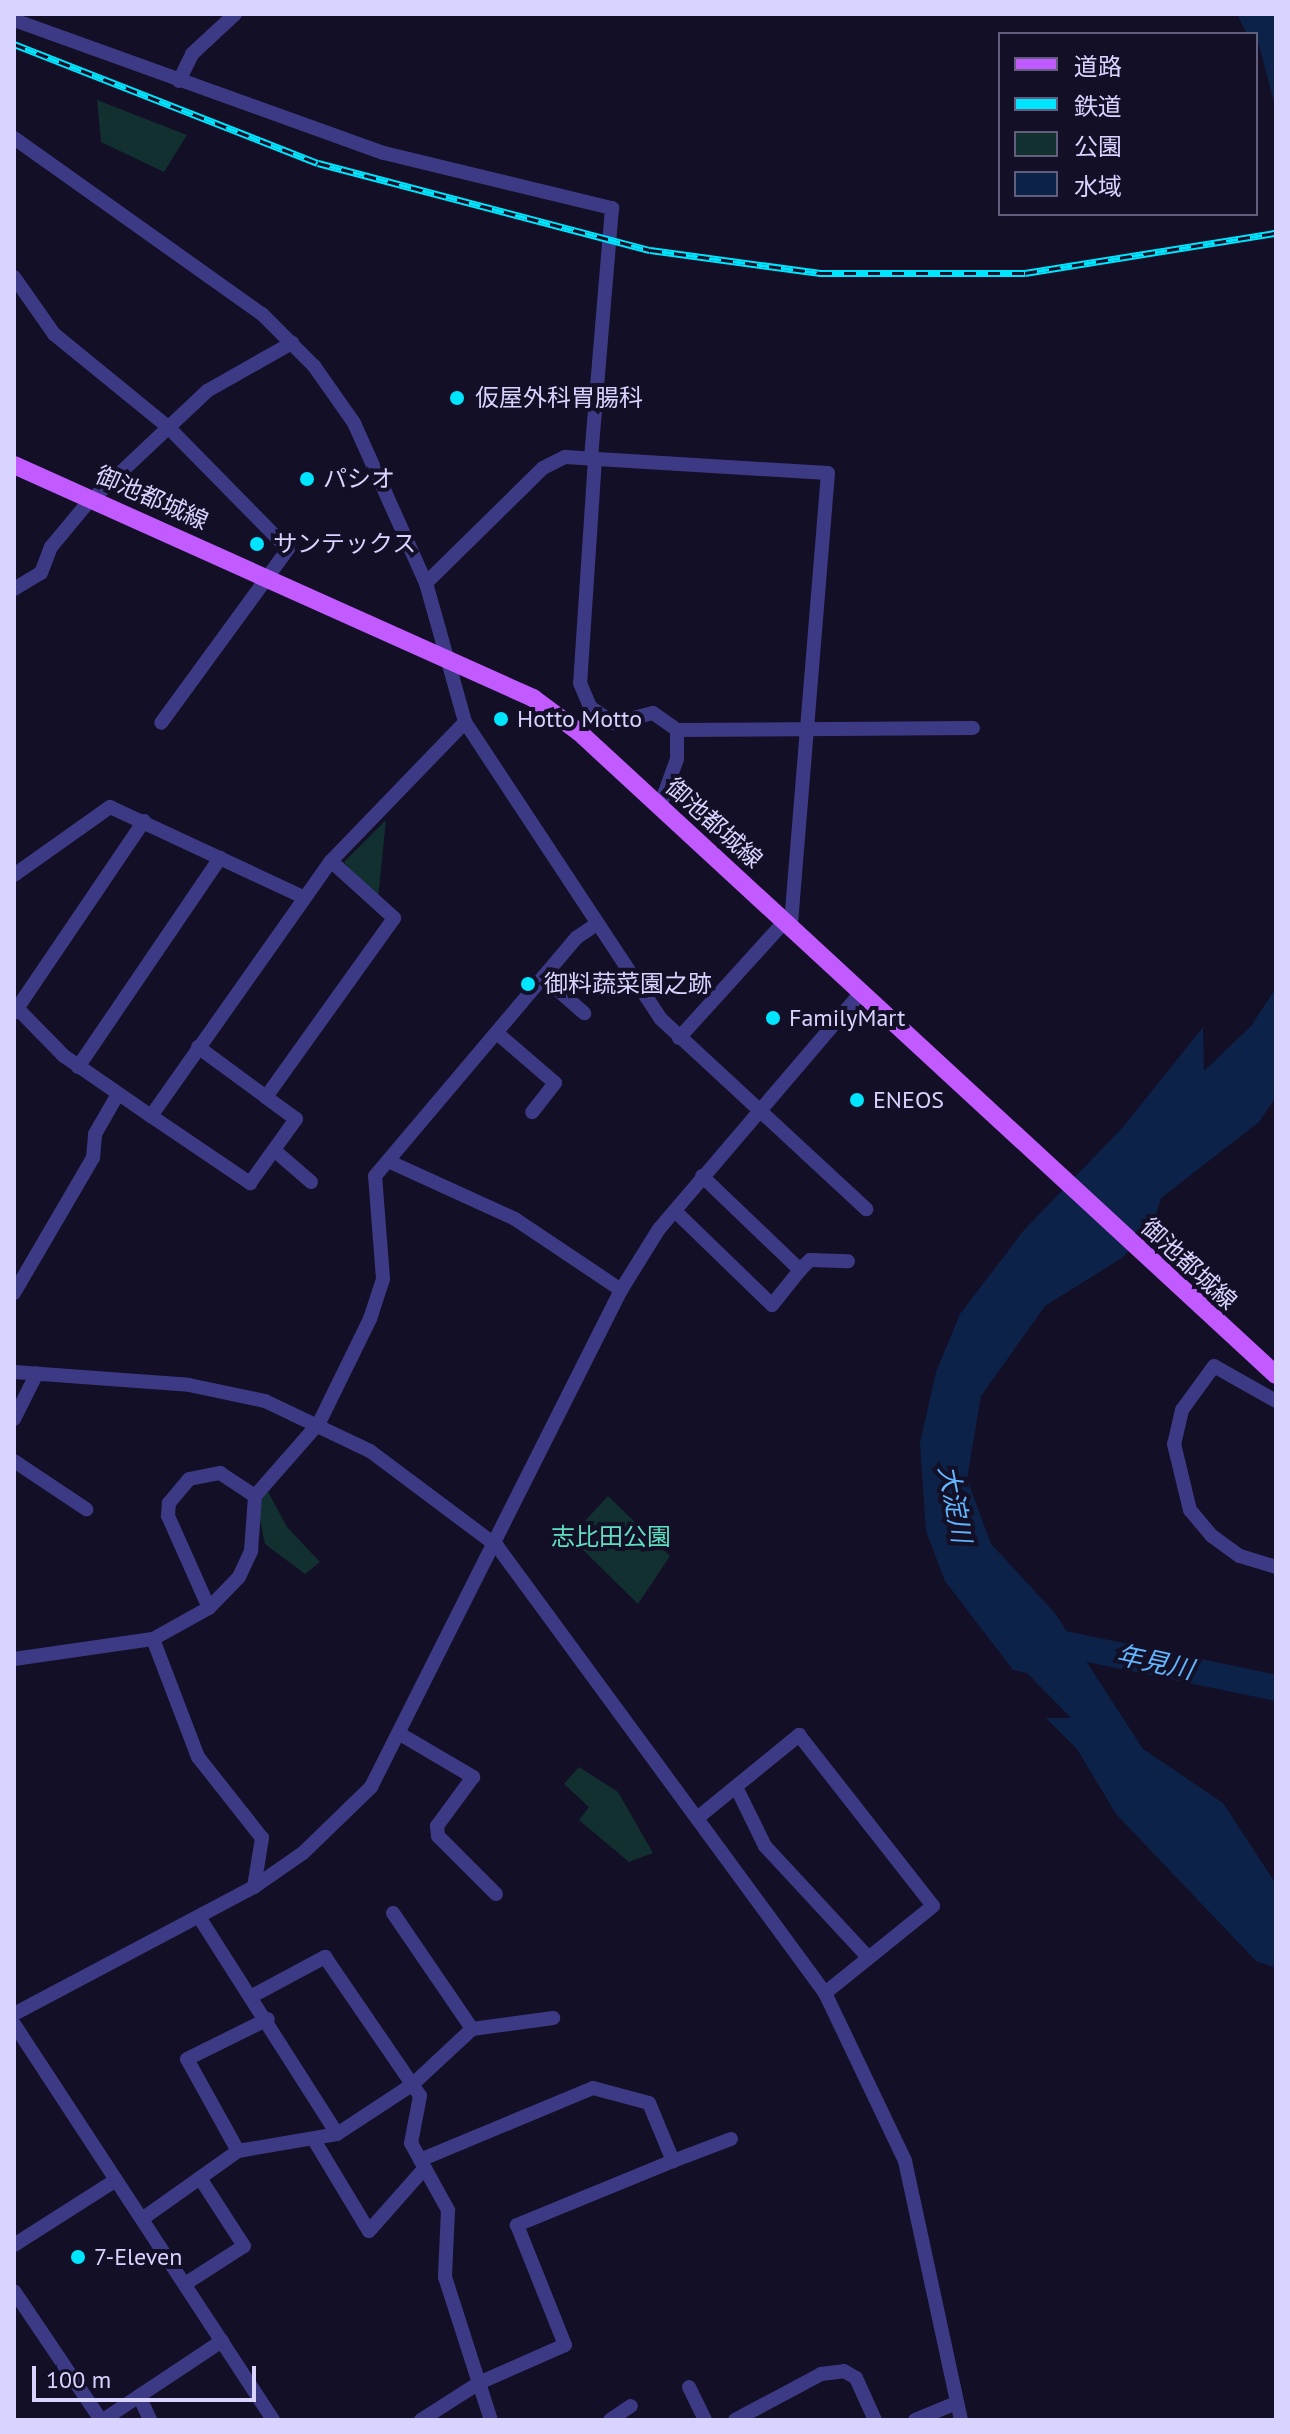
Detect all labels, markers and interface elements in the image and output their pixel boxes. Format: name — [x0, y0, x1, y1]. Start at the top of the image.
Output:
legend — [998, 32, 1258, 216]
text: 道路 — [1074, 51, 1122, 82]
text: 鉄道 — [1074, 91, 1122, 122]
text: 公園 — [1074, 131, 1122, 162]
text: 水域 — [1074, 171, 1122, 202]
place label: 仮屋外科胃腸科 — [475, 384, 643, 412]
marker: 仮屋外科胃腸科 — [446, 387, 468, 409]
street label: 御池都城線 — [91, 460, 213, 536]
place label: パシオ — [323, 465, 395, 493]
marker: パシオ — [298, 470, 316, 488]
place label: サンテックス — [273, 530, 417, 558]
marker: サンテックス — [248, 535, 266, 553]
place label: Hotto Motto — [517, 705, 642, 733]
marker: Hotto Motto — [492, 710, 510, 728]
street label: 御池都城線 — [660, 772, 768, 874]
place label: 御料蔬菜園之跡 — [544, 970, 712, 998]
marker: 御料蔬菜園之跡 — [519, 975, 537, 993]
place label: FamilyMart — [789, 1004, 905, 1032]
marker: FamilyMart — [764, 1009, 782, 1027]
place label: ENEOS — [873, 1086, 944, 1114]
marker: ENEOS — [848, 1091, 866, 1109]
street label: 御池都城線 — [1135, 1213, 1243, 1315]
water label: 大淀川 — [932, 1463, 978, 1545]
park label: 志比田公園 — [551, 1523, 671, 1551]
water label: 年見川 — [1114, 1639, 1196, 1685]
place label: 7-Eleven — [94, 2243, 182, 2271]
marker: 7-Eleven — [69, 2248, 87, 2266]
scale bar — [36, 2350, 260, 2400]
text: 100 m — [46, 2364, 111, 2395]

